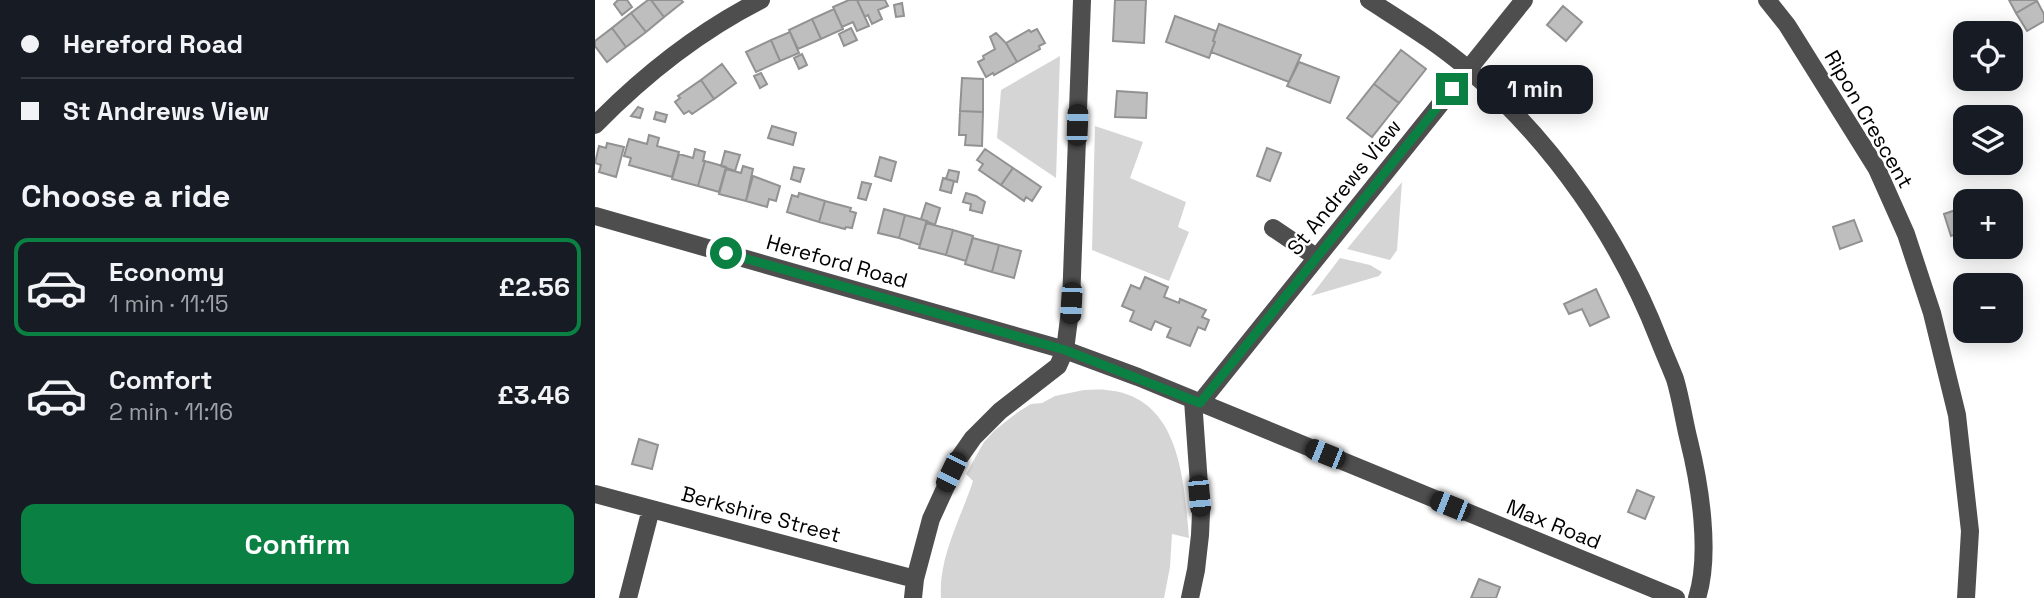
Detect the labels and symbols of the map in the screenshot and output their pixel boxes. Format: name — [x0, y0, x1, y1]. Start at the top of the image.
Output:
street label: Ripon Crescent — [1819, 45, 1919, 193]
callout: 1 min — [1477, 64, 1592, 114]
route end — [1436, 73, 1468, 105]
car — [1066, 104, 1089, 146]
street label: St Andrews View — [1281, 114, 1407, 260]
street label: Hereford Road — [763, 228, 911, 294]
route start — [710, 237, 742, 269]
car — [1060, 281, 1083, 325]
car — [1302, 436, 1349, 472]
car — [933, 449, 970, 495]
car — [1187, 474, 1212, 518]
street label: Berkshire Street — [678, 480, 844, 548]
car — [1427, 488, 1474, 524]
street label: Max Road — [1503, 493, 1605, 555]

